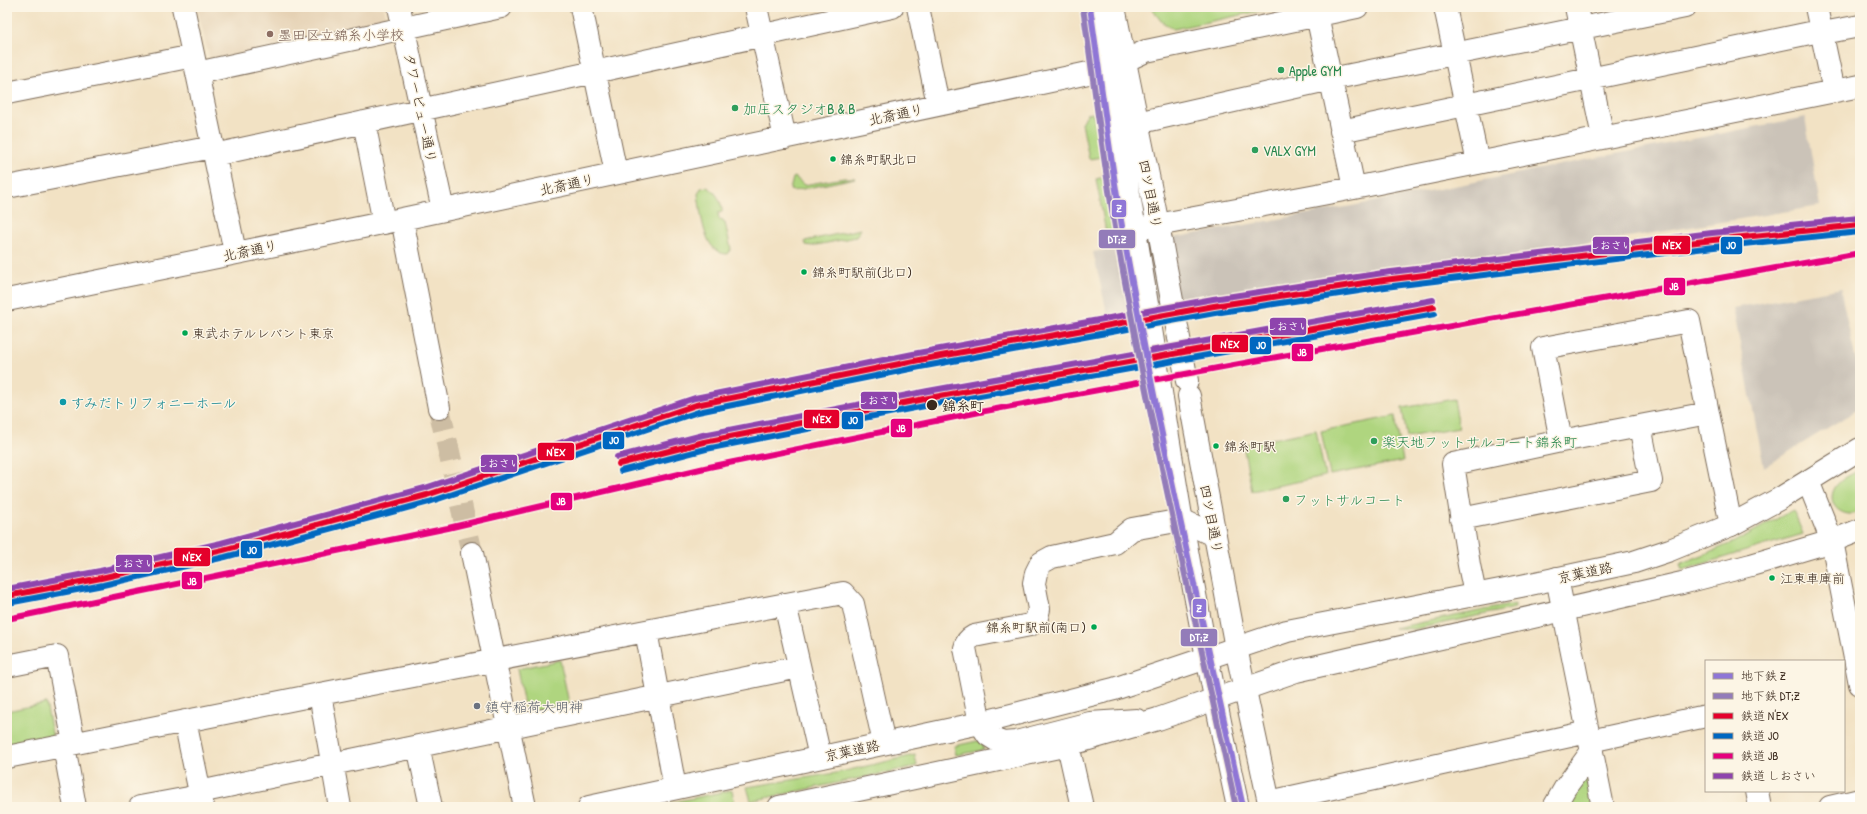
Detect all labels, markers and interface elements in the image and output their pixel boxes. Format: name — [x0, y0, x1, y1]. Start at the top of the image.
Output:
place label: 墨田区立錦糸小学校 — [278, 25, 404, 44]
marker: 墨田区立錦糸小学校 — [265, 29, 275, 39]
street label: タワービュー通り — [400, 51, 442, 165]
place label: Apple GYM — [1289, 61, 1342, 81]
marker: Apple GYM — [1276, 65, 1286, 75]
place label: 加圧スタジオB & B — [743, 99, 855, 118]
street label: 北斎通り — [867, 99, 925, 129]
marker: 加圧スタジオB & B — [730, 103, 740, 113]
place label: VALX GYM — [1263, 141, 1316, 160]
marker: VALX GYM — [1250, 145, 1260, 155]
place label: 錦糸町駅北口 — [840, 150, 918, 168]
marker: 錦糸町駅北口 — [828, 154, 838, 164]
street label: 四ツ目通り — [1135, 158, 1167, 230]
street label: 北斎通り — [538, 169, 596, 199]
line badge: Z — [1111, 199, 1127, 218]
text: Z — [1116, 201, 1122, 215]
line badge: DT;Z — [1098, 229, 1136, 249]
text: DT;Z — [1108, 232, 1127, 246]
street label: 北斎通り — [221, 235, 279, 265]
line badge: N'EX — [1653, 235, 1691, 255]
line badge: しおさい — [1592, 236, 1630, 255]
line badge: JO — [1720, 236, 1743, 255]
text: しおさい — [1589, 238, 1633, 252]
text: N'EX — [1662, 238, 1682, 252]
text: JO — [1726, 238, 1736, 252]
place label: 錦糸町駅前(北口) — [812, 263, 912, 281]
marker: 錦糸町駅前(北口) — [799, 267, 809, 277]
line badge: JB — [1663, 277, 1686, 296]
text: JB — [1669, 279, 1679, 293]
line badge: しおさい — [1269, 317, 1307, 336]
text: しおさい — [1266, 319, 1310, 333]
place label: 東武ホテルレバント東京 — [192, 324, 334, 342]
marker: 東武ホテルレバント東京 — [180, 328, 190, 338]
line badge: N'EX — [1211, 334, 1249, 353]
line badge: JO — [1249, 336, 1272, 355]
text: N'EX — [1220, 337, 1240, 351]
text: JO — [1256, 338, 1266, 352]
line badge: JB — [1291, 343, 1314, 362]
text: JB — [1297, 345, 1307, 359]
line badge: しおさい — [860, 391, 898, 410]
place label: すみだトリフォニーホール — [71, 393, 237, 412]
text: しおさい — [857, 393, 901, 407]
place label: 錦糸町 — [942, 396, 984, 415]
marker: すみだトリフォニーホール — [58, 397, 68, 407]
marker: 錦糸町 — [925, 398, 939, 412]
line badge: N'EX — [803, 409, 840, 429]
line badge: JO — [841, 411, 864, 430]
text: N'EX — [812, 412, 832, 426]
text: JO — [848, 413, 858, 427]
line badge: JB — [890, 418, 913, 438]
text: JB — [896, 421, 906, 435]
line badge: JO — [602, 431, 625, 450]
place label: 楽天地フットサルコート錦糸町 — [1382, 432, 1577, 451]
text: JO — [609, 433, 619, 447]
marker: 楽天地フットサルコート錦糸町 — [1369, 436, 1379, 446]
place label: 錦糸町駅 — [1224, 437, 1276, 455]
marker: 錦糸町駅 — [1211, 441, 1221, 451]
line badge: N'EX — [537, 442, 575, 461]
text: N'EX — [546, 445, 566, 459]
line badge: しおさい — [480, 454, 518, 473]
text: しおさい — [477, 456, 521, 470]
street label: 四ツ目通り — [1196, 483, 1228, 555]
place label: フットサルコート — [1294, 490, 1405, 509]
line badge: JB — [550, 492, 573, 511]
text: JB — [556, 494, 566, 508]
marker: フットサルコート — [1281, 494, 1291, 504]
line badge: JO — [240, 540, 263, 559]
text: JO — [247, 543, 257, 557]
line badge: N'EX — [173, 547, 211, 567]
text: N'EX — [182, 550, 202, 564]
line badge: しおさい — [115, 554, 153, 573]
text: しおさい — [112, 556, 156, 570]
street label: 京葉道路 — [1556, 557, 1614, 587]
place label: 江東車庫前 — [1780, 569, 1845, 587]
line badge: JB — [181, 571, 203, 590]
marker: 江東車庫前 — [1767, 573, 1777, 583]
text: JB — [187, 574, 197, 588]
line badge: Z — [1192, 598, 1207, 618]
text: Z — [1196, 601, 1202, 615]
place label: 錦糸町駅前(南口) — [986, 618, 1086, 636]
marker: 錦糸町駅前(南口) — [1089, 622, 1099, 632]
line badge: DT;Z — [1180, 628, 1218, 647]
text: DT;Z — [1190, 630, 1209, 644]
legend — [1705, 660, 1845, 792]
text: 地下鉄 Z — [1741, 667, 1786, 684]
text: 地下鉄 DT;Z — [1741, 687, 1800, 704]
place label: 鎮守稲荷大明神 — [485, 697, 583, 716]
marker: 鎮守稲荷大明神 — [472, 701, 482, 711]
text: 鉄道 N'EX — [1741, 707, 1789, 724]
text: 鉄道 JO — [1741, 727, 1779, 744]
street label: 京葉道路 — [823, 735, 881, 765]
text: 鉄道 JB — [1741, 747, 1778, 764]
text: 鉄道 しおさい — [1741, 767, 1816, 784]

